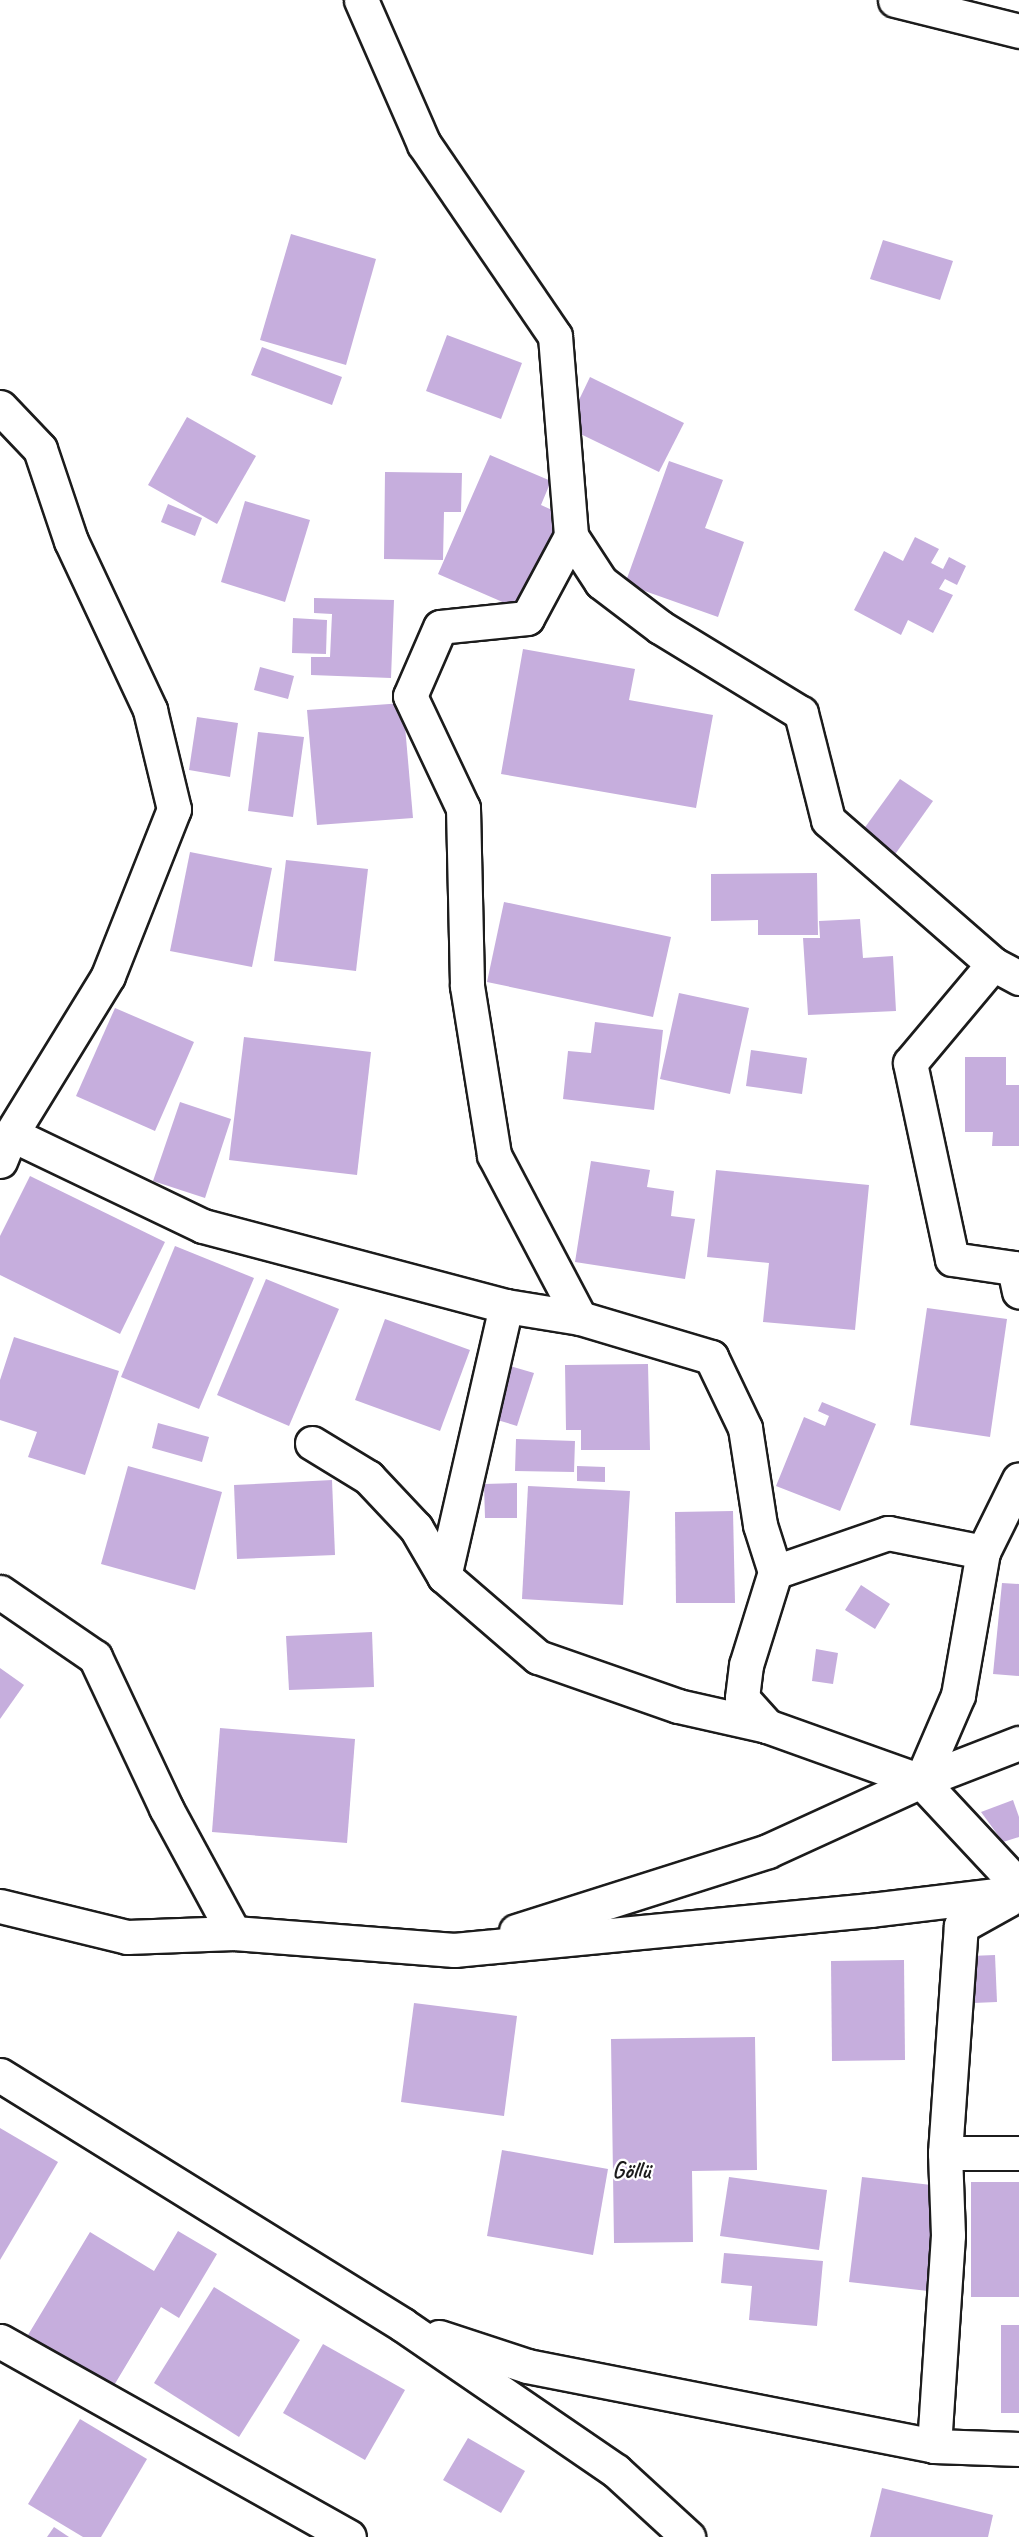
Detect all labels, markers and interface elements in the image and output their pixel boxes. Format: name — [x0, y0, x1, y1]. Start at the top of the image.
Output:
district label: Göllü — [612, 2157, 650, 2185]

